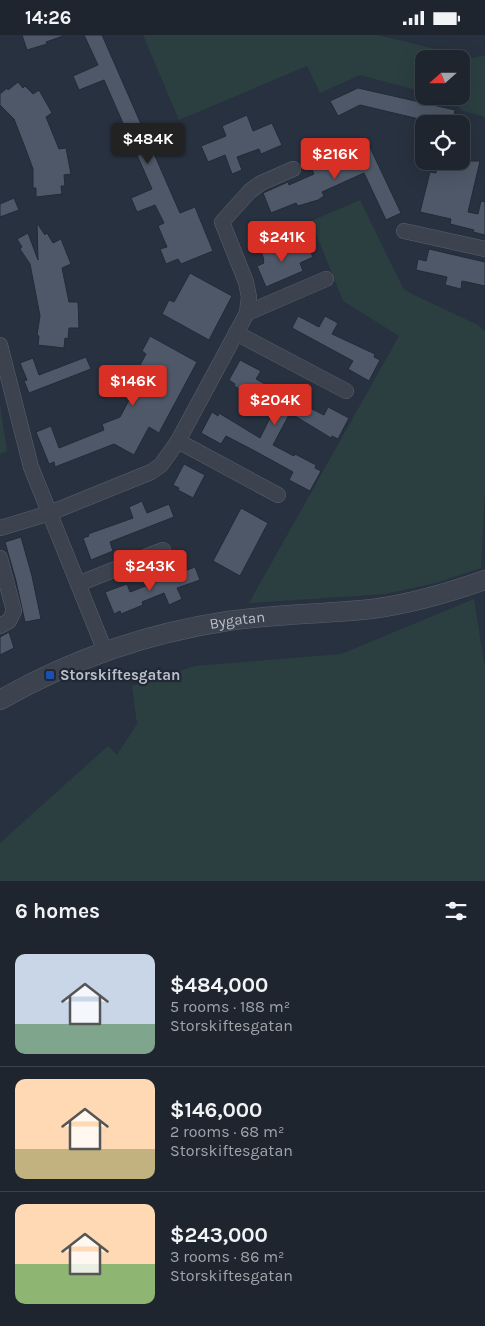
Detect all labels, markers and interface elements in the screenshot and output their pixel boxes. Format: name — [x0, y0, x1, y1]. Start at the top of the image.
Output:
text: 14:26 — [25, 7, 71, 29]
north arrow — [415, 50, 470, 105]
map controls — [415, 50, 470, 170]
button: locate — [415, 115, 470, 170]
pin: $484K — [113, 123, 183, 165]
text: $484K — [123, 129, 173, 148]
pin: $216K — [300, 137, 370, 180]
text: $216K — [312, 144, 358, 163]
pin: $241K — [247, 221, 317, 263]
text: $241K — [259, 227, 305, 246]
pin: $146K — [98, 365, 168, 407]
text: $146K — [110, 371, 156, 390]
pin: $204K — [240, 383, 310, 426]
text: $204K — [250, 390, 300, 409]
pin: $243K — [115, 549, 185, 592]
text: $243K — [125, 556, 175, 575]
street label: Bygatan — [208, 608, 266, 633]
place label: Storskiftesgatan — [60, 666, 180, 684]
marker: Storskiftesgatan — [44, 669, 56, 681]
icon: filters — [442, 897, 470, 925]
text: 6 homes — [15, 899, 100, 923]
text: $484,000 — [170, 973, 268, 997]
icon: home — [55, 974, 115, 1034]
text: 5 rooms · 188 m² — [170, 997, 290, 1016]
text: Storskiftesgatan — [170, 1016, 293, 1035]
text: $146,000 — [170, 1098, 262, 1122]
icon: home — [55, 1099, 115, 1159]
text: 2 rooms · 68 m² — [170, 1122, 284, 1141]
text: Storskiftesgatan — [170, 1141, 293, 1160]
text: $243,000 — [170, 1223, 268, 1247]
icon: home — [55, 1224, 115, 1284]
text: 3 rooms · 86 m² — [170, 1247, 285, 1266]
text: Storskiftesgatan — [170, 1266, 293, 1285]

